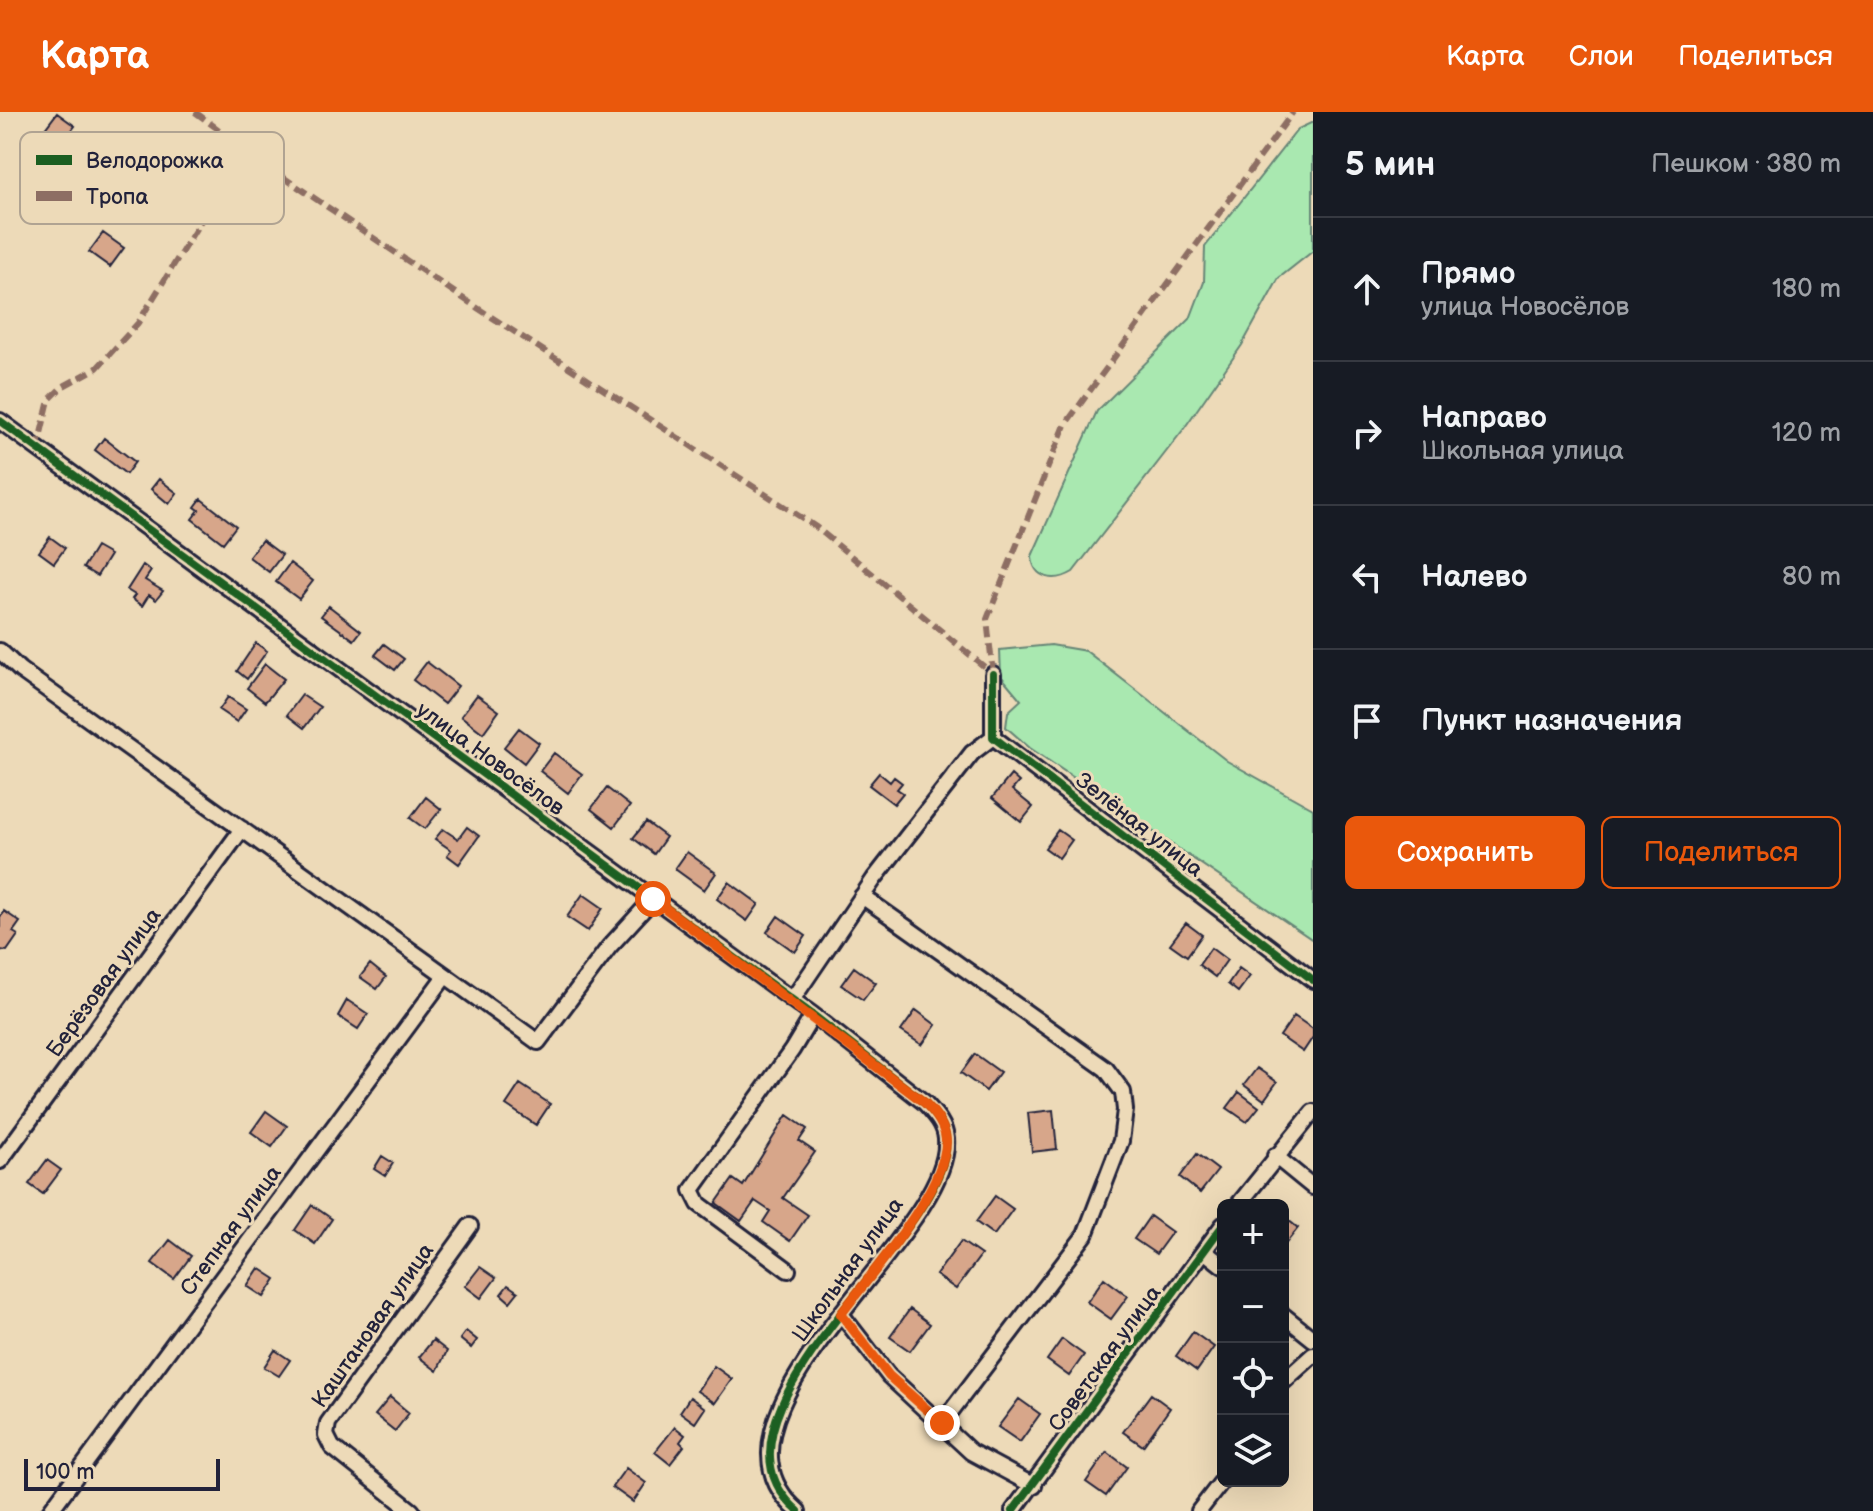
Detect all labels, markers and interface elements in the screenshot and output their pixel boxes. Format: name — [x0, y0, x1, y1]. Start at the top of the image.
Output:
text: Карта — [40, 34, 149, 79]
text: Карта — [1446, 40, 1525, 73]
text: Слои — [1569, 40, 1634, 73]
text: Поделиться — [1678, 40, 1833, 73]
legend — [20, 132, 284, 224]
text: 5 мин — [1345, 144, 1435, 185]
text: Велодорожка — [86, 148, 224, 175]
text: Пешком · 380 m — [1651, 149, 1841, 180]
text: Тропа — [86, 184, 148, 211]
text: Прямо — [1421, 256, 1515, 292]
icon: ahead — [1345, 267, 1389, 311]
text: 180 m — [1772, 274, 1841, 305]
text: улица Новосёлов — [1421, 292, 1629, 323]
text: Направо — [1421, 400, 1547, 436]
icon: right — [1345, 411, 1389, 455]
text: 120 m — [1772, 418, 1841, 449]
text: Школьная улица — [1421, 436, 1624, 467]
icon: left — [1345, 555, 1389, 599]
text: Налево — [1421, 559, 1527, 595]
text: 80 m — [1782, 562, 1841, 593]
street label: улица Новосёлов — [411, 697, 570, 822]
icon: arrive — [1345, 699, 1389, 743]
text: Пункт назначения — [1421, 703, 1682, 739]
street label: Зелёная улица — [1070, 767, 1208, 883]
button: Сохранить — [1345, 816, 1585, 889]
button: Поделиться — [1601, 816, 1841, 889]
route start — [635, 881, 671, 917]
street label: Берёзовая улица — [41, 903, 167, 1063]
street label: Степная улица — [175, 1160, 288, 1301]
street label: Школьная улица — [787, 1192, 910, 1347]
map controls — [1217, 1199, 1289, 1487]
button: + — [1217, 1199, 1289, 1271]
street label: Каштановая улица — [306, 1238, 440, 1413]
button: − — [1217, 1271, 1289, 1343]
street label: Советская улица — [1043, 1281, 1167, 1437]
button: locate — [1217, 1343, 1289, 1415]
route end — [924, 1405, 960, 1441]
button: layers — [1217, 1415, 1289, 1487]
scale bar — [24, 1455, 220, 1491]
text: 100 m — [36, 1459, 95, 1486]

